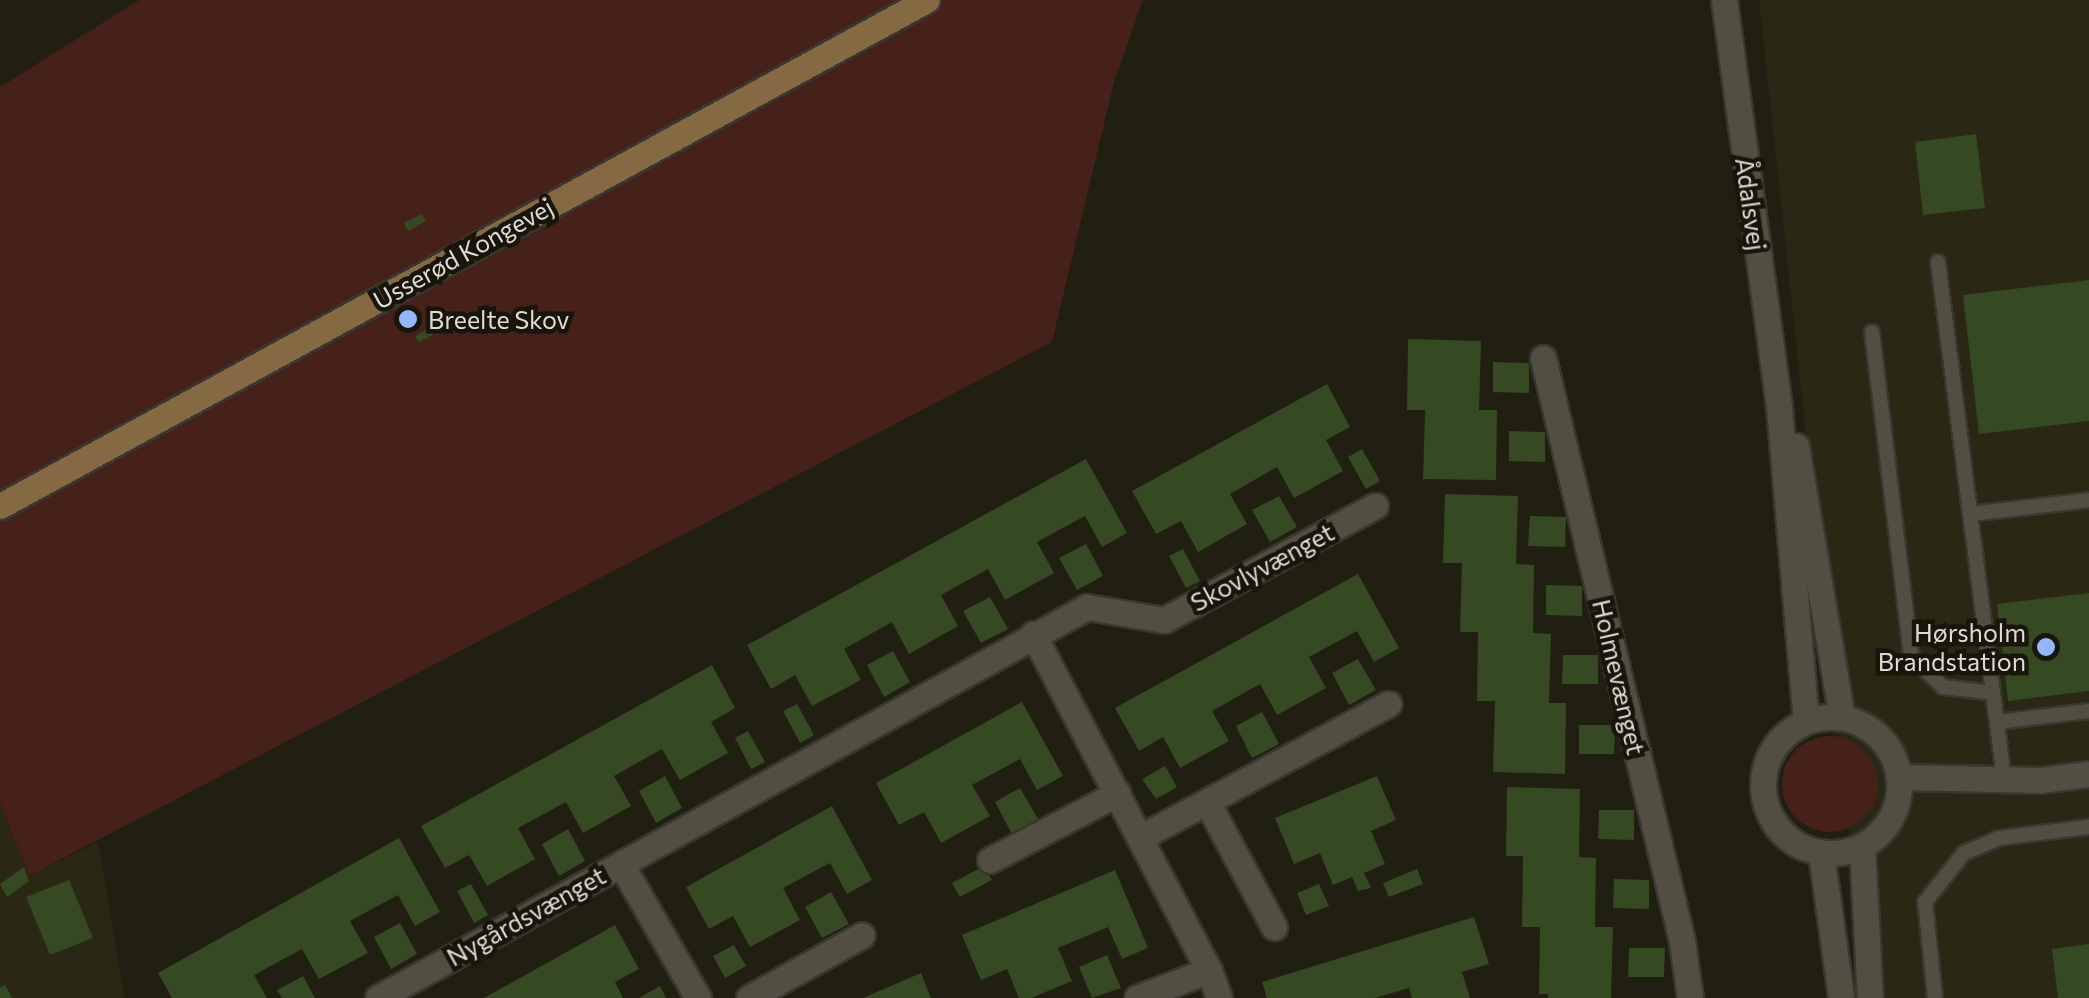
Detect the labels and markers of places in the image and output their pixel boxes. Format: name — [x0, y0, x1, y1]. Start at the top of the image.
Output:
place label: Breelte Skov — [428, 304, 569, 334]
marker: Breelte Skov — [397, 308, 419, 330]
place label: Hørsholm Brandstation — [1878, 618, 2026, 677]
marker: Hørsholm Brandstation — [2035, 636, 2057, 658]

